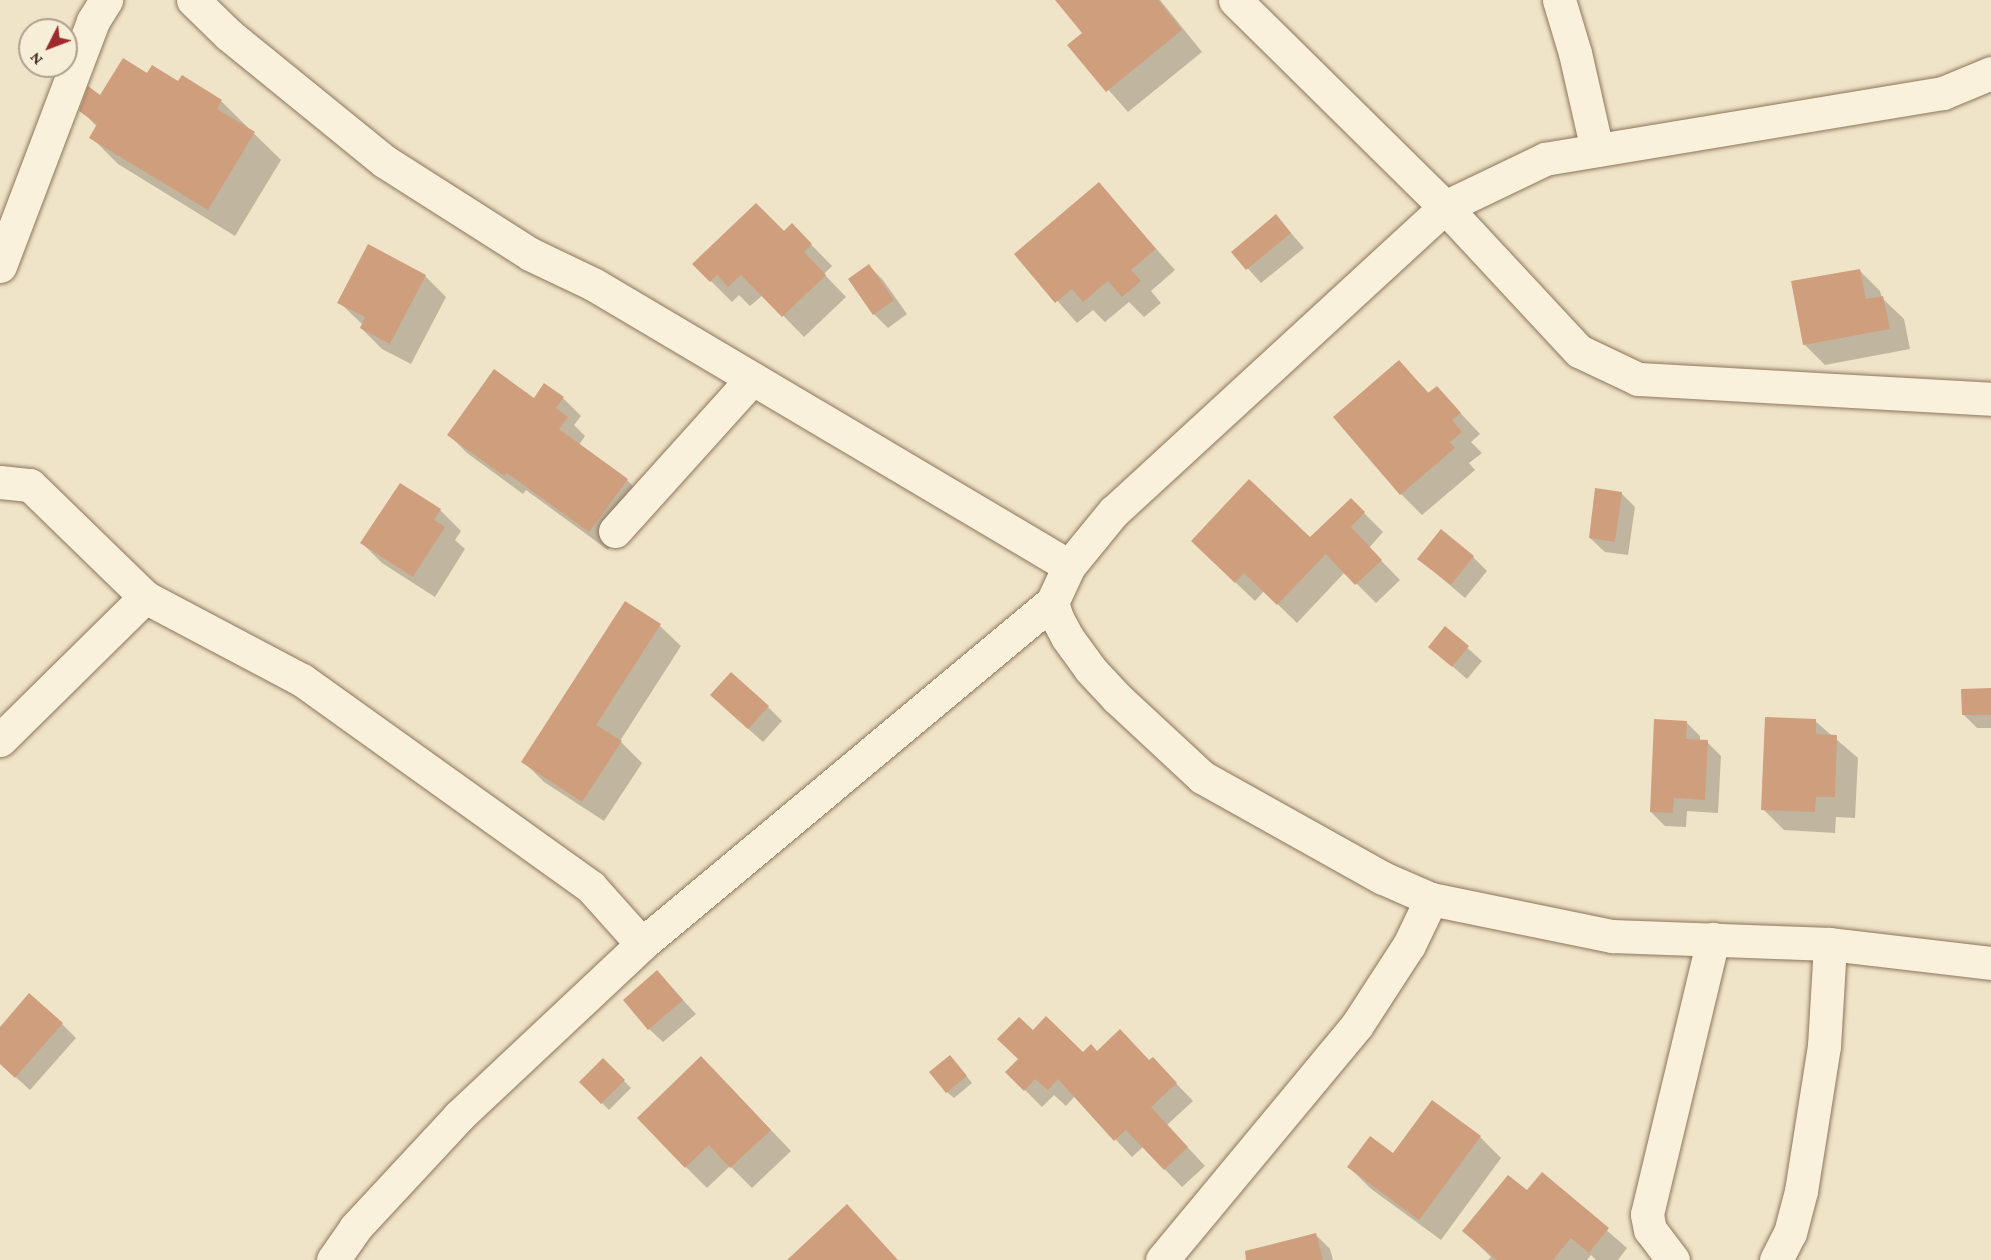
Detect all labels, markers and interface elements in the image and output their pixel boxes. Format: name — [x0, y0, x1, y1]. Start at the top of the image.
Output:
north arrow — [18, 18, 78, 78]
text: N — [26, 49, 46, 69]

